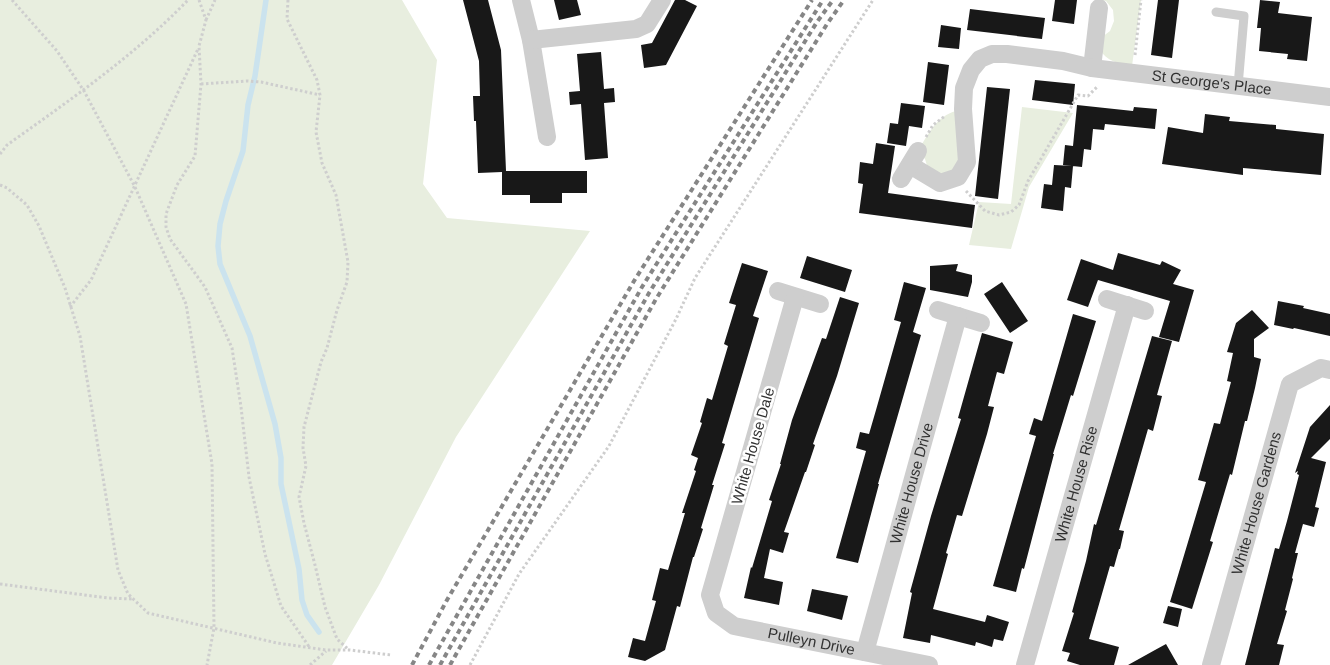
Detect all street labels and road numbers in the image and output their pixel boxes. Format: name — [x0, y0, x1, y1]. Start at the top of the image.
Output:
street label: St George's Place — [1151, 66, 1273, 98]
street label: White House Dale — [728, 385, 777, 506]
street label: White House Drive — [886, 421, 936, 546]
street label: White House Rise — [1051, 424, 1100, 544]
street label: White House Gardens — [1228, 430, 1284, 577]
street label: Pulleyn Drive — [766, 624, 857, 658]

